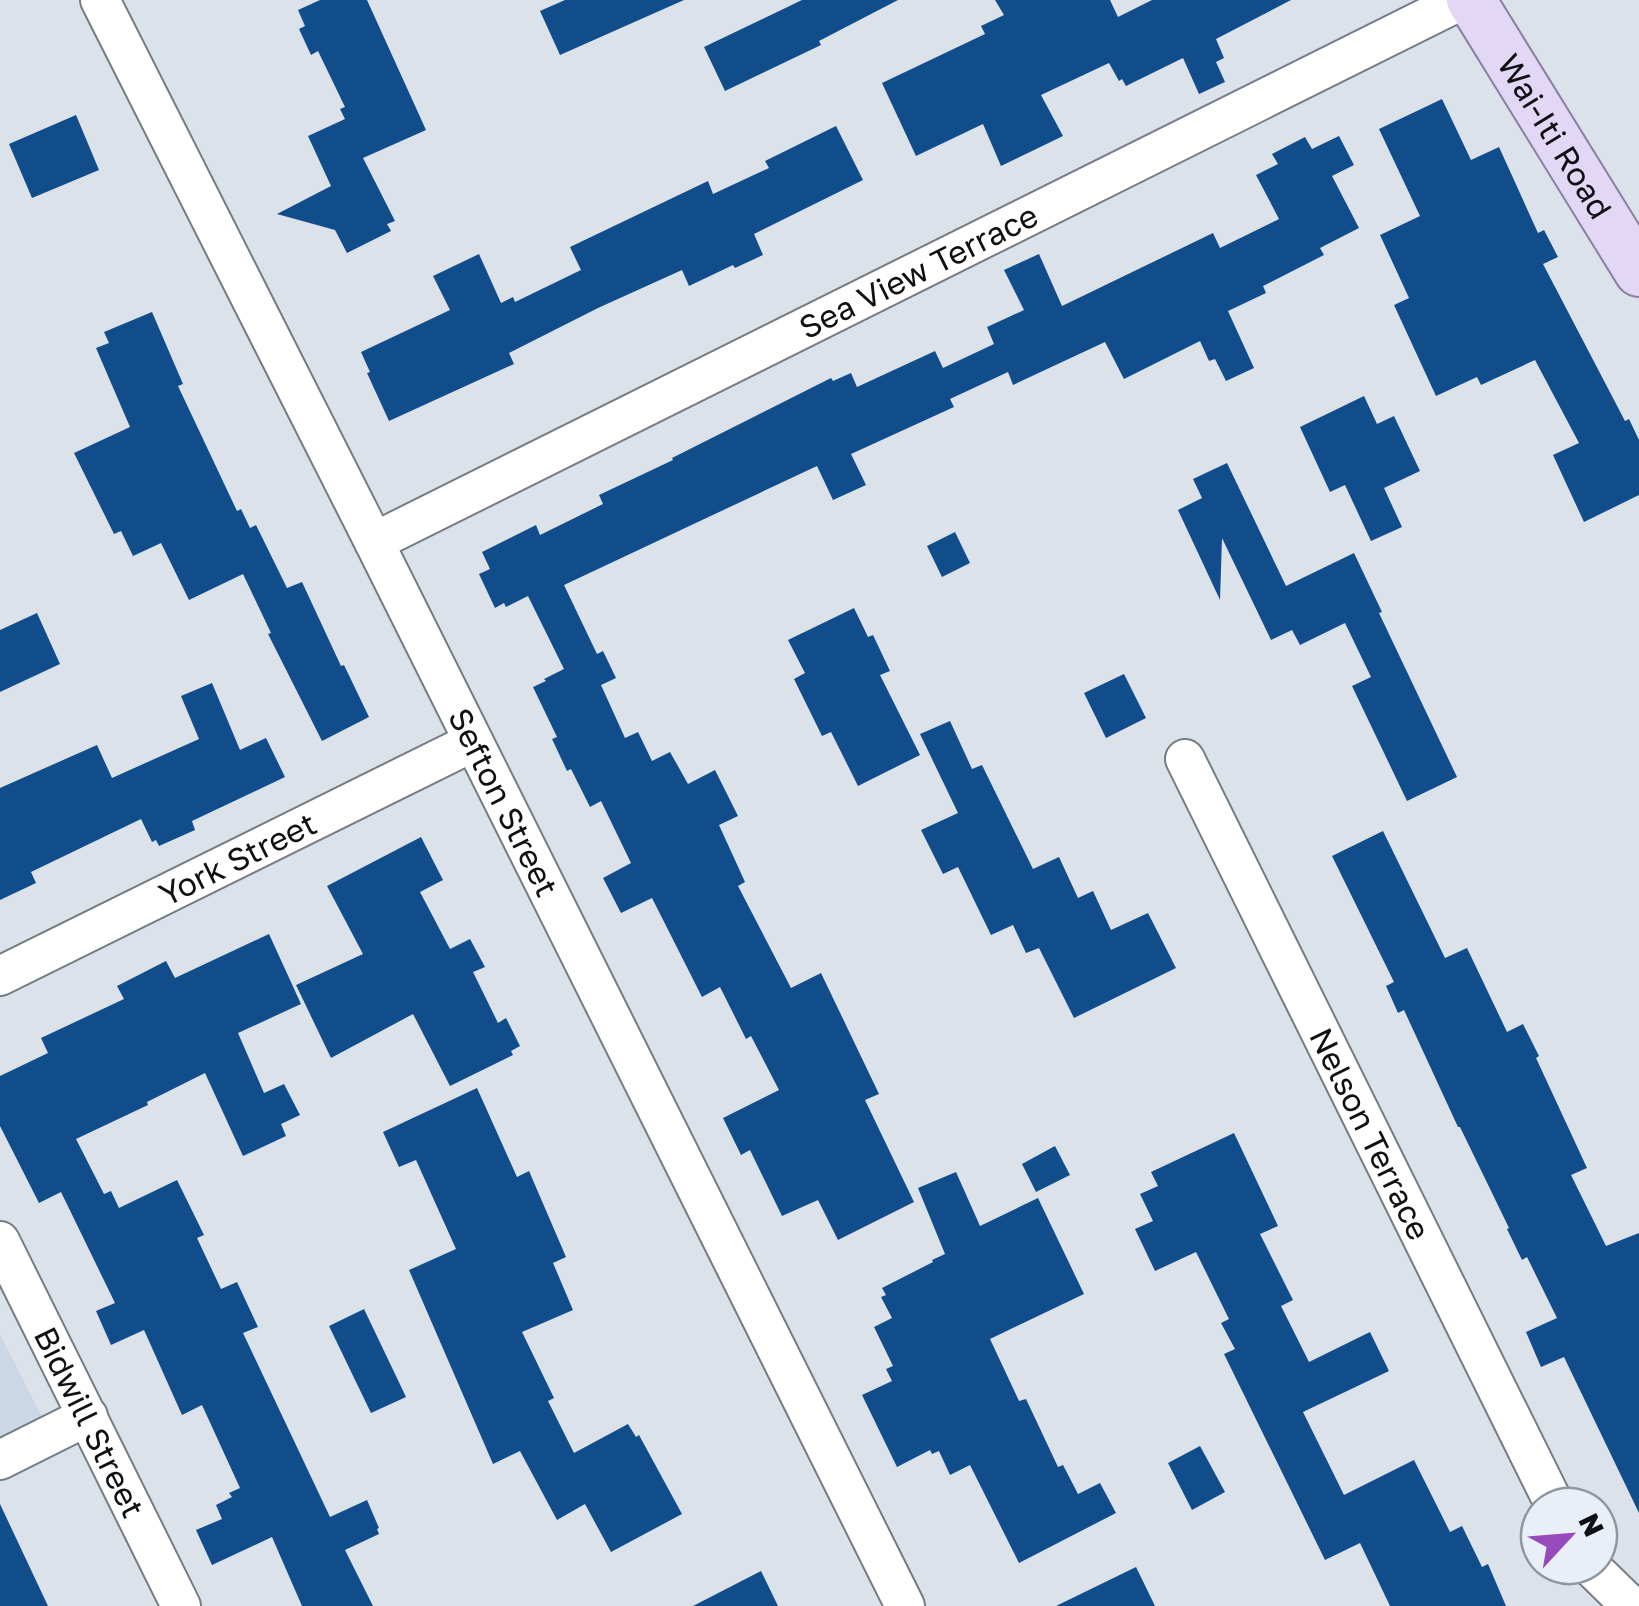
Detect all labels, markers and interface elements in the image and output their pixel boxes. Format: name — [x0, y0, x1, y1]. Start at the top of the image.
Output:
street label: Wai-Iti Road — [1490, 47, 1620, 225]
street label: Sea View Terrace — [793, 196, 1044, 346]
street label: Sefton Street — [441, 702, 567, 902]
street label: York Street — [153, 804, 322, 913]
street label: Nelson Terrace — [1302, 1021, 1439, 1246]
street label: Bidwill Street — [27, 1321, 153, 1523]
north arrow — [1519, 1486, 1619, 1586]
text: N — [1572, 1508, 1611, 1542]

